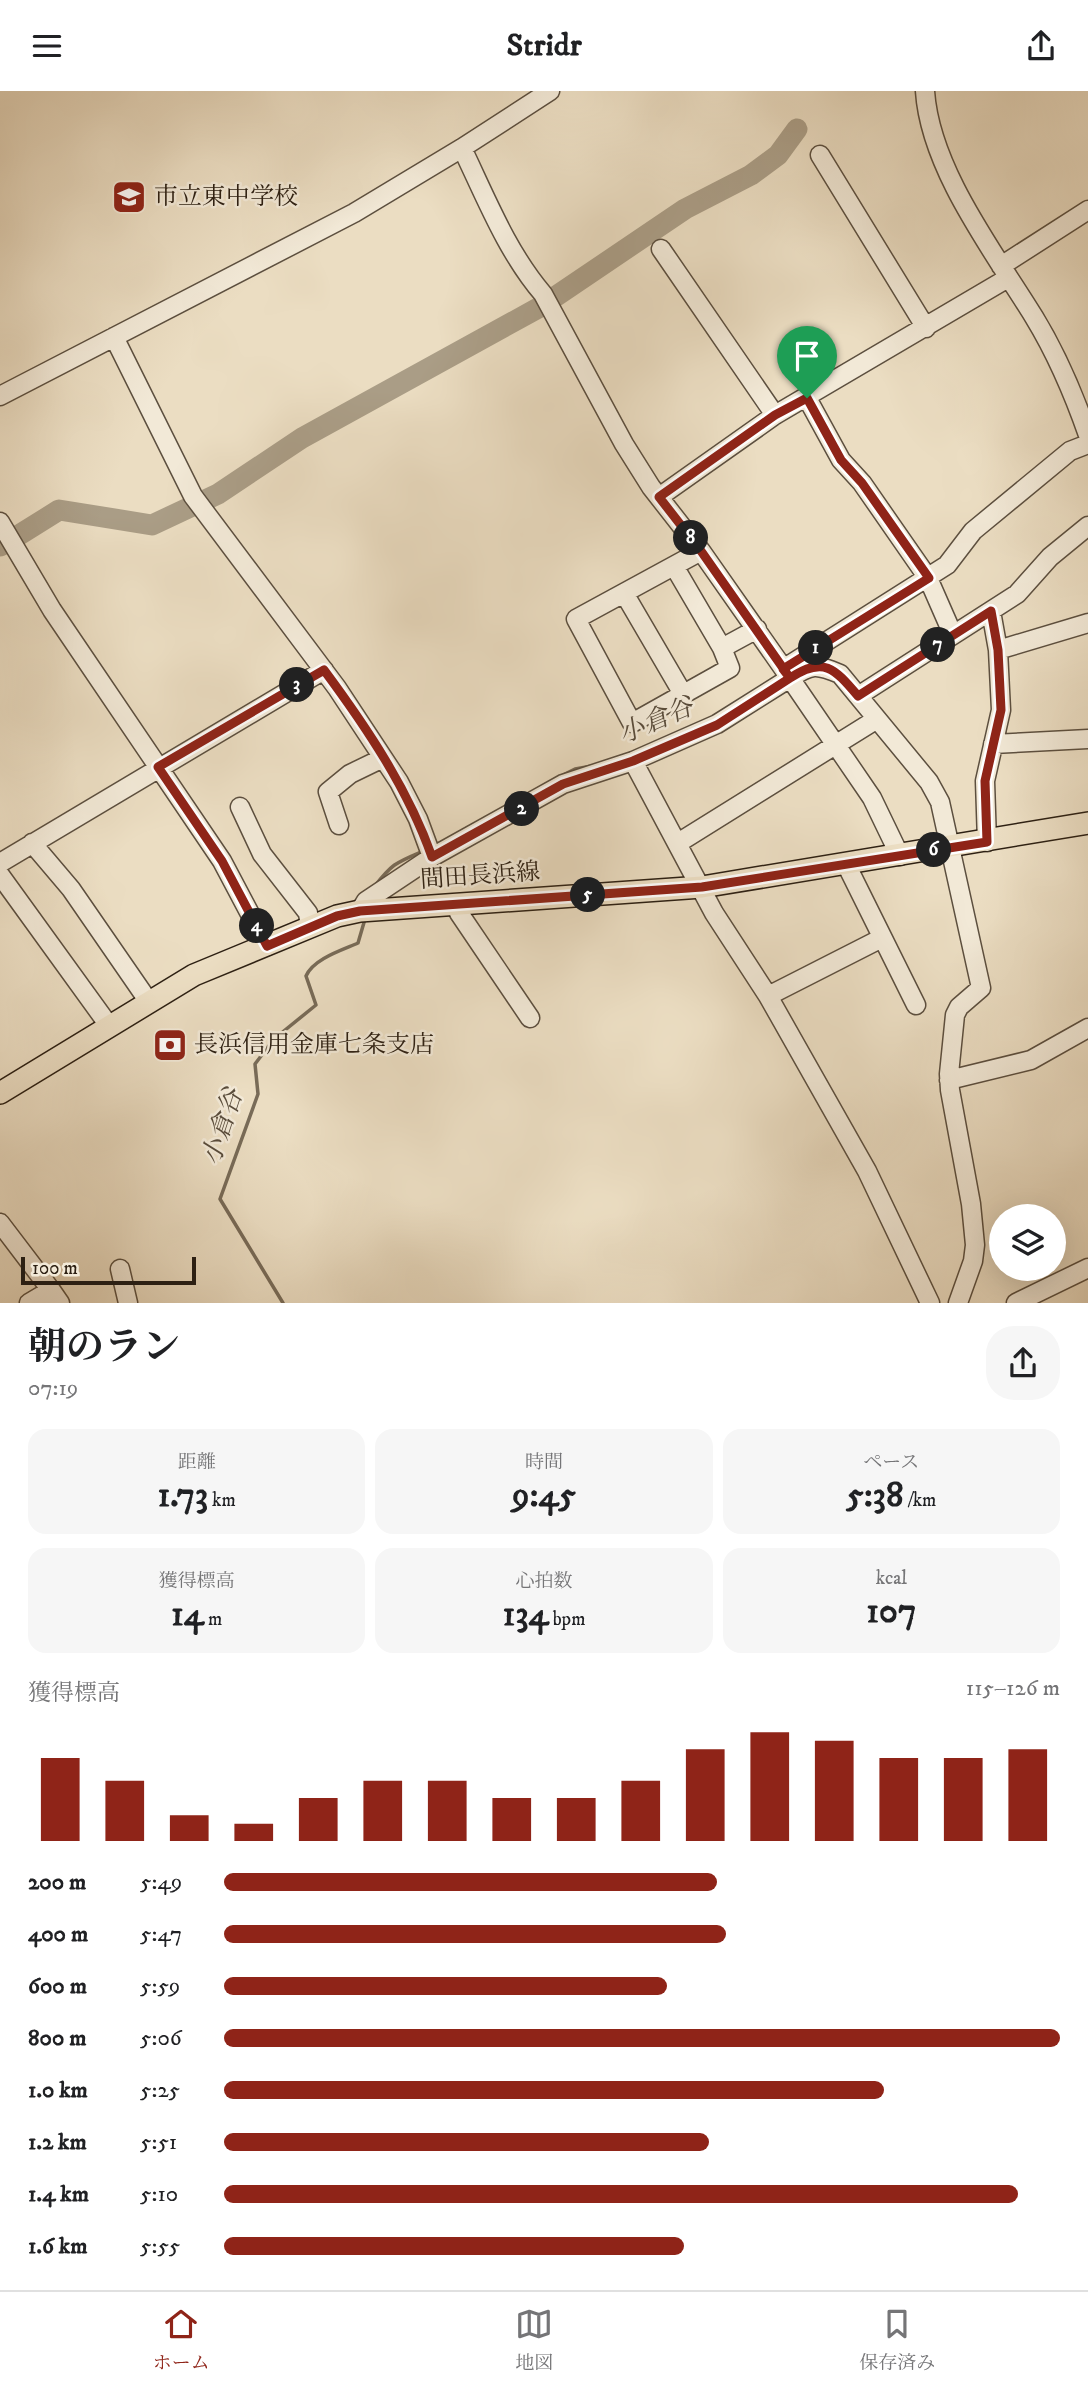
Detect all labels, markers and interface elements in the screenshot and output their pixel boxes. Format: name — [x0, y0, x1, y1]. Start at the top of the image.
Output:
text: Stridr — [506, 26, 582, 66]
icon: menu — [28, 27, 66, 65]
icon: share — [1022, 27, 1060, 65]
school or university icon: 市立東中学校 — [110, 178, 148, 216]
place label: 市立東中学校 — [154, 182, 298, 212]
pin — [777, 326, 837, 398]
icon: arrive — [788, 337, 826, 375]
pin: 8 — [674, 521, 708, 555]
text: 8 — [686, 526, 695, 549]
pin: 7 — [920, 627, 956, 663]
pin: 1 — [798, 631, 834, 665]
text: 7 — [932, 633, 943, 656]
text: 1 — [812, 636, 819, 659]
pin: 3 — [280, 667, 314, 703]
text: 3 — [293, 673, 300, 696]
water label: 小倉谷 — [614, 690, 700, 751]
pin: 2 — [504, 791, 540, 827]
text: 2 — [517, 797, 526, 820]
pin: 6 — [916, 833, 951, 867]
text: 6 — [929, 838, 938, 861]
street label: 間田長浜線 — [419, 857, 541, 895]
pin: 5 — [570, 877, 606, 913]
text: 5 — [583, 883, 592, 906]
pin: 4 — [240, 909, 274, 943]
text: 4 — [251, 914, 262, 937]
bank icon: 長浜信用金庫七条支店 — [151, 1026, 189, 1064]
place label: 長浜信用金庫七条支店 — [194, 1030, 434, 1060]
water label: 小倉谷 — [195, 1083, 251, 1169]
map controls — [989, 1204, 1066, 1281]
button: layers — [989, 1204, 1066, 1281]
scale bar — [21, 1254, 196, 1286]
text: 100 m — [32, 1257, 78, 1280]
text: 朝のラン — [28, 1324, 180, 1372]
button: share — [986, 1326, 1060, 1400]
text: 07:19 — [28, 1374, 78, 1403]
text: 距離 — [178, 1451, 216, 1474]
text: 時間 — [525, 1451, 563, 1474]
text: ペース — [863, 1451, 919, 1474]
text: 1.73 — [157, 1474, 208, 1518]
text: 9:45 — [512, 1474, 576, 1518]
text: 5:38 — [846, 1474, 903, 1518]
text: km — [208, 1489, 236, 1512]
text: /km — [903, 1489, 936, 1512]
text: kcal — [876, 1567, 907, 1590]
text: 獲得標高 — [159, 1570, 235, 1593]
text: 心拍数 — [515, 1570, 573, 1593]
text: 107 — [866, 1590, 916, 1634]
text: 14 — [171, 1593, 204, 1637]
text: 134 — [503, 1593, 549, 1637]
text: m — [204, 1608, 222, 1631]
text: bpm — [549, 1608, 585, 1631]
text: 115–126 m — [966, 1674, 1060, 1703]
text: 獲得標高 — [28, 1679, 120, 1708]
text: 200 m — [28, 1868, 86, 1897]
text: 5:49 — [140, 1868, 182, 1897]
text: 400 m — [28, 1920, 88, 1949]
text: 5:47 — [140, 1920, 182, 1949]
text: 600 m — [28, 1972, 87, 2001]
text: 5:59 — [140, 1972, 180, 2001]
text: 800 m — [28, 2024, 86, 2053]
text: 5:06 — [140, 2024, 182, 2053]
text: 1.0 km — [28, 2076, 88, 2105]
text: 5:25 — [140, 2076, 180, 2105]
text: 1.2 km — [28, 2128, 87, 2157]
text: 5:51 — [140, 2128, 177, 2157]
text: 1.4 km — [28, 2180, 89, 2209]
text: 5:10 — [140, 2180, 178, 2209]
text: 1.6 km — [28, 2232, 87, 2261]
text: 5:55 — [140, 2232, 180, 2261]
tab: ホーム — [153, 2305, 210, 2375]
tab: 地図 — [515, 2305, 553, 2375]
tab: 保存済み — [859, 2305, 935, 2375]

